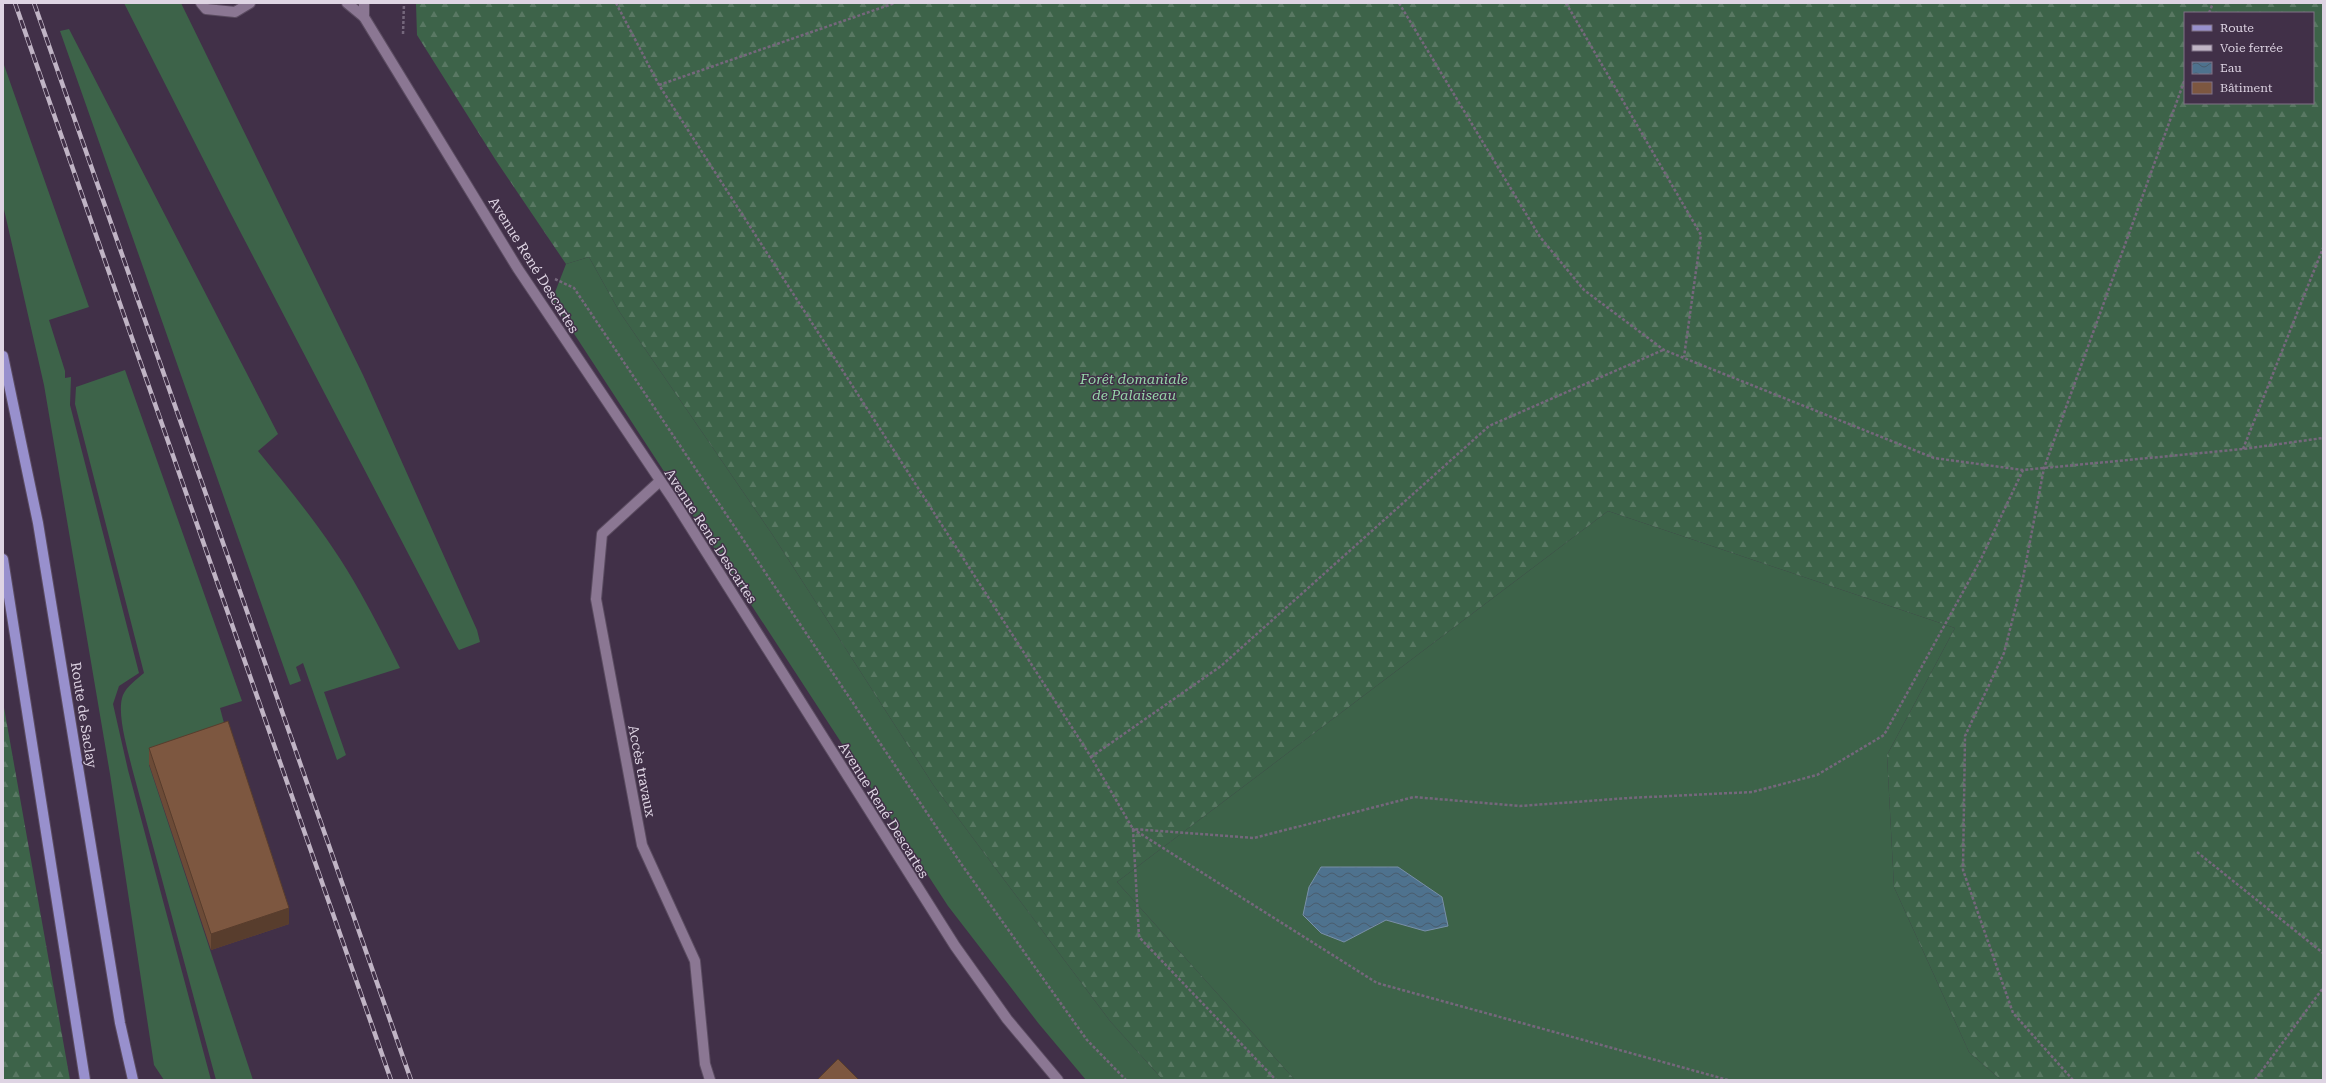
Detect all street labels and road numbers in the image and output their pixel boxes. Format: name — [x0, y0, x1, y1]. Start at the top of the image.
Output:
street label: Avenue René Descartes — [486, 194, 583, 336]
street label: Avenue René Descartes — [661, 466, 761, 607]
street label: Route de Saclay — [68, 661, 100, 770]
street label: Accès travaux — [625, 723, 659, 819]
street label: Avenue René Descartes — [836, 739, 933, 881]

